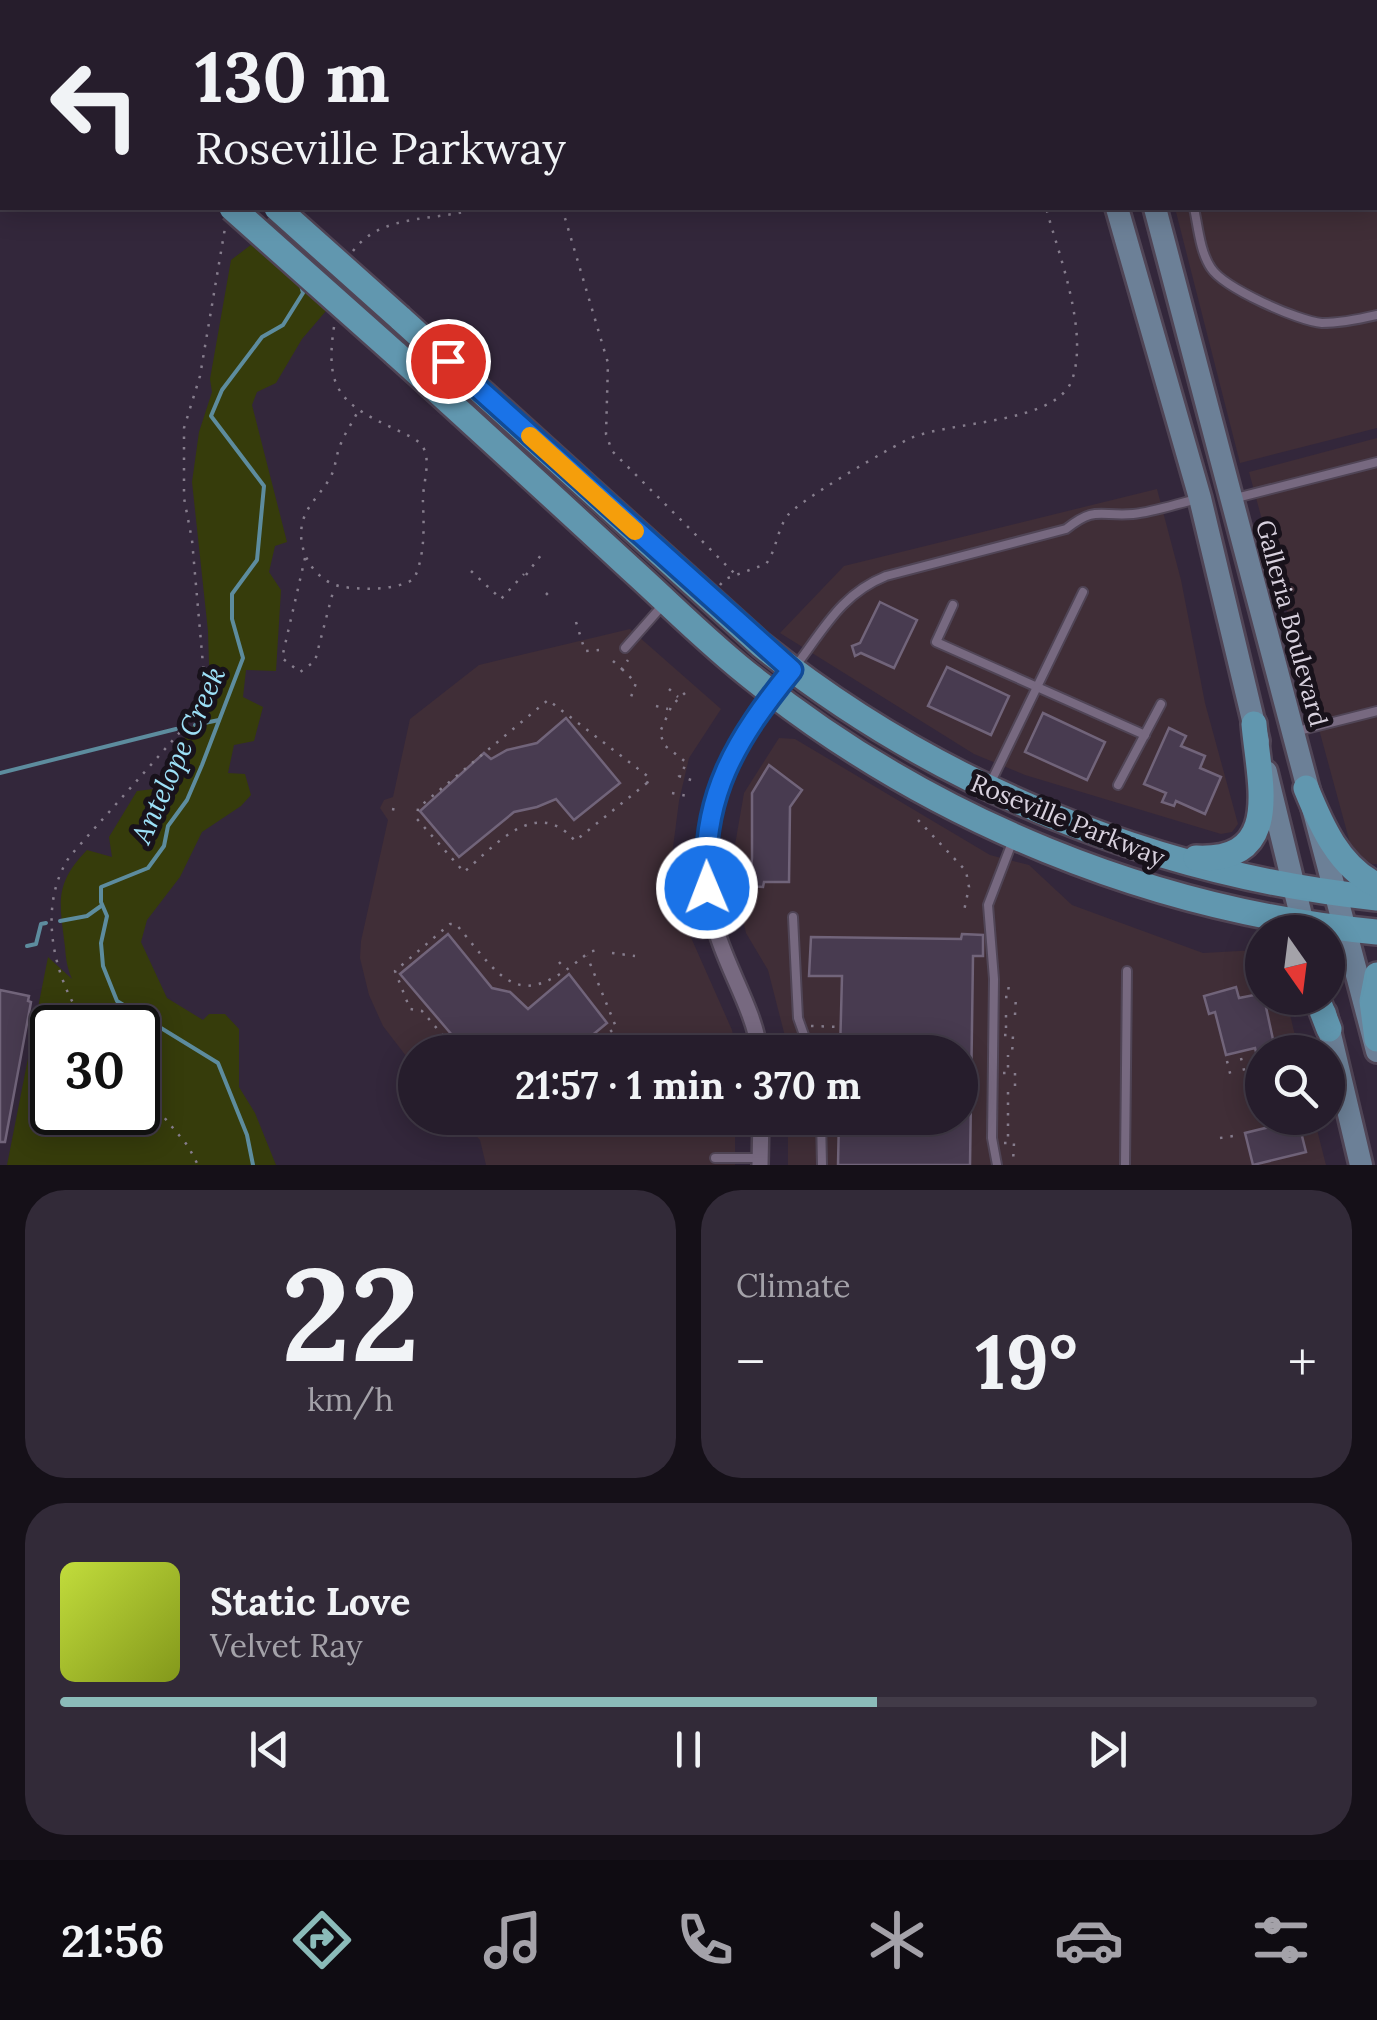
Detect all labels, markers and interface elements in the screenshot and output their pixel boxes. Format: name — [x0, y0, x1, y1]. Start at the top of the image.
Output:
text: 130 m — [195, 32, 390, 121]
icon: left — [30, 40, 160, 170]
text: Roseville Parkway — [195, 119, 566, 176]
pin — [406, 319, 491, 404]
icon: arrive — [421, 334, 476, 389]
street label: Galleria Boulevard — [1249, 516, 1335, 730]
water label: Antelope Creek — [122, 661, 233, 850]
street label: Roseville Parkway — [966, 767, 1170, 874]
position arrow — [655, 836, 759, 940]
north arrow — [1245, 915, 1345, 1015]
map controls — [1245, 915, 1345, 1135]
speed limit sign: 30 — [30, 1005, 160, 1135]
button: search — [1245, 1035, 1345, 1135]
text: 21:57 · 1 min · 370 m — [515, 1061, 861, 1109]
text: 22 — [281, 1230, 420, 1397]
text: Climate — [736, 1265, 851, 1306]
text: 19° — [975, 1314, 1078, 1410]
text: − — [736, 1327, 765, 1397]
text: + — [1288, 1327, 1317, 1397]
text: km/h — [307, 1379, 394, 1420]
text: Static Love — [210, 1577, 410, 1625]
text: Velvet Ray — [210, 1625, 363, 1666]
icon: previous — [242, 1722, 297, 1777]
icon: pause — [661, 1722, 716, 1777]
icon: next — [1080, 1722, 1135, 1777]
icon: directions — [287, 1905, 357, 1975]
icon: music — [478, 1905, 548, 1975]
icon: phone — [670, 1905, 740, 1975]
icon: climate — [862, 1905, 932, 1975]
icon: car — [1054, 1905, 1124, 1975]
icon: filters — [1246, 1905, 1316, 1975]
text: 21:56 — [61, 1912, 165, 1969]

